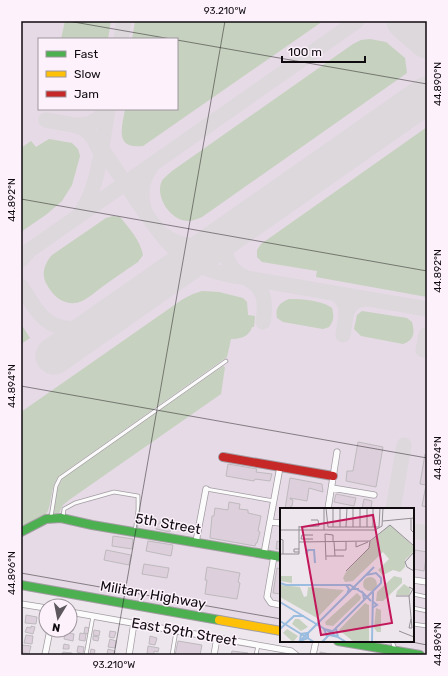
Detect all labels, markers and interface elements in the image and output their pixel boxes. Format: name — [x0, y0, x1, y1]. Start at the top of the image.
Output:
text: 93.210°W — [204, 5, 246, 17]
legend — [38, 38, 178, 110]
scale bar — [282, 38, 365, 64]
text: 100 m — [288, 45, 322, 59]
text: Fast — [74, 47, 98, 61]
text: 44.890°N — [432, 62, 444, 106]
text: Slow — [74, 67, 101, 81]
text: Jam — [74, 87, 99, 101]
text: 44.892°N — [6, 178, 18, 222]
text: 44.892°N — [432, 249, 444, 293]
text: 44.894°N — [6, 364, 18, 408]
text: 44.894°N — [432, 436, 444, 480]
inset map — [280, 508, 414, 642]
street label: 5th Street — [134, 510, 203, 538]
text: 44.896°N — [6, 551, 18, 595]
street label: Military Highway — [99, 577, 207, 613]
north arrow — [38, 598, 78, 638]
street label: East 59th Street — [130, 614, 239, 650]
text: N — [51, 620, 61, 634]
text: 44.896°N — [432, 622, 444, 666]
text: 93.210°W — [93, 659, 135, 671]

